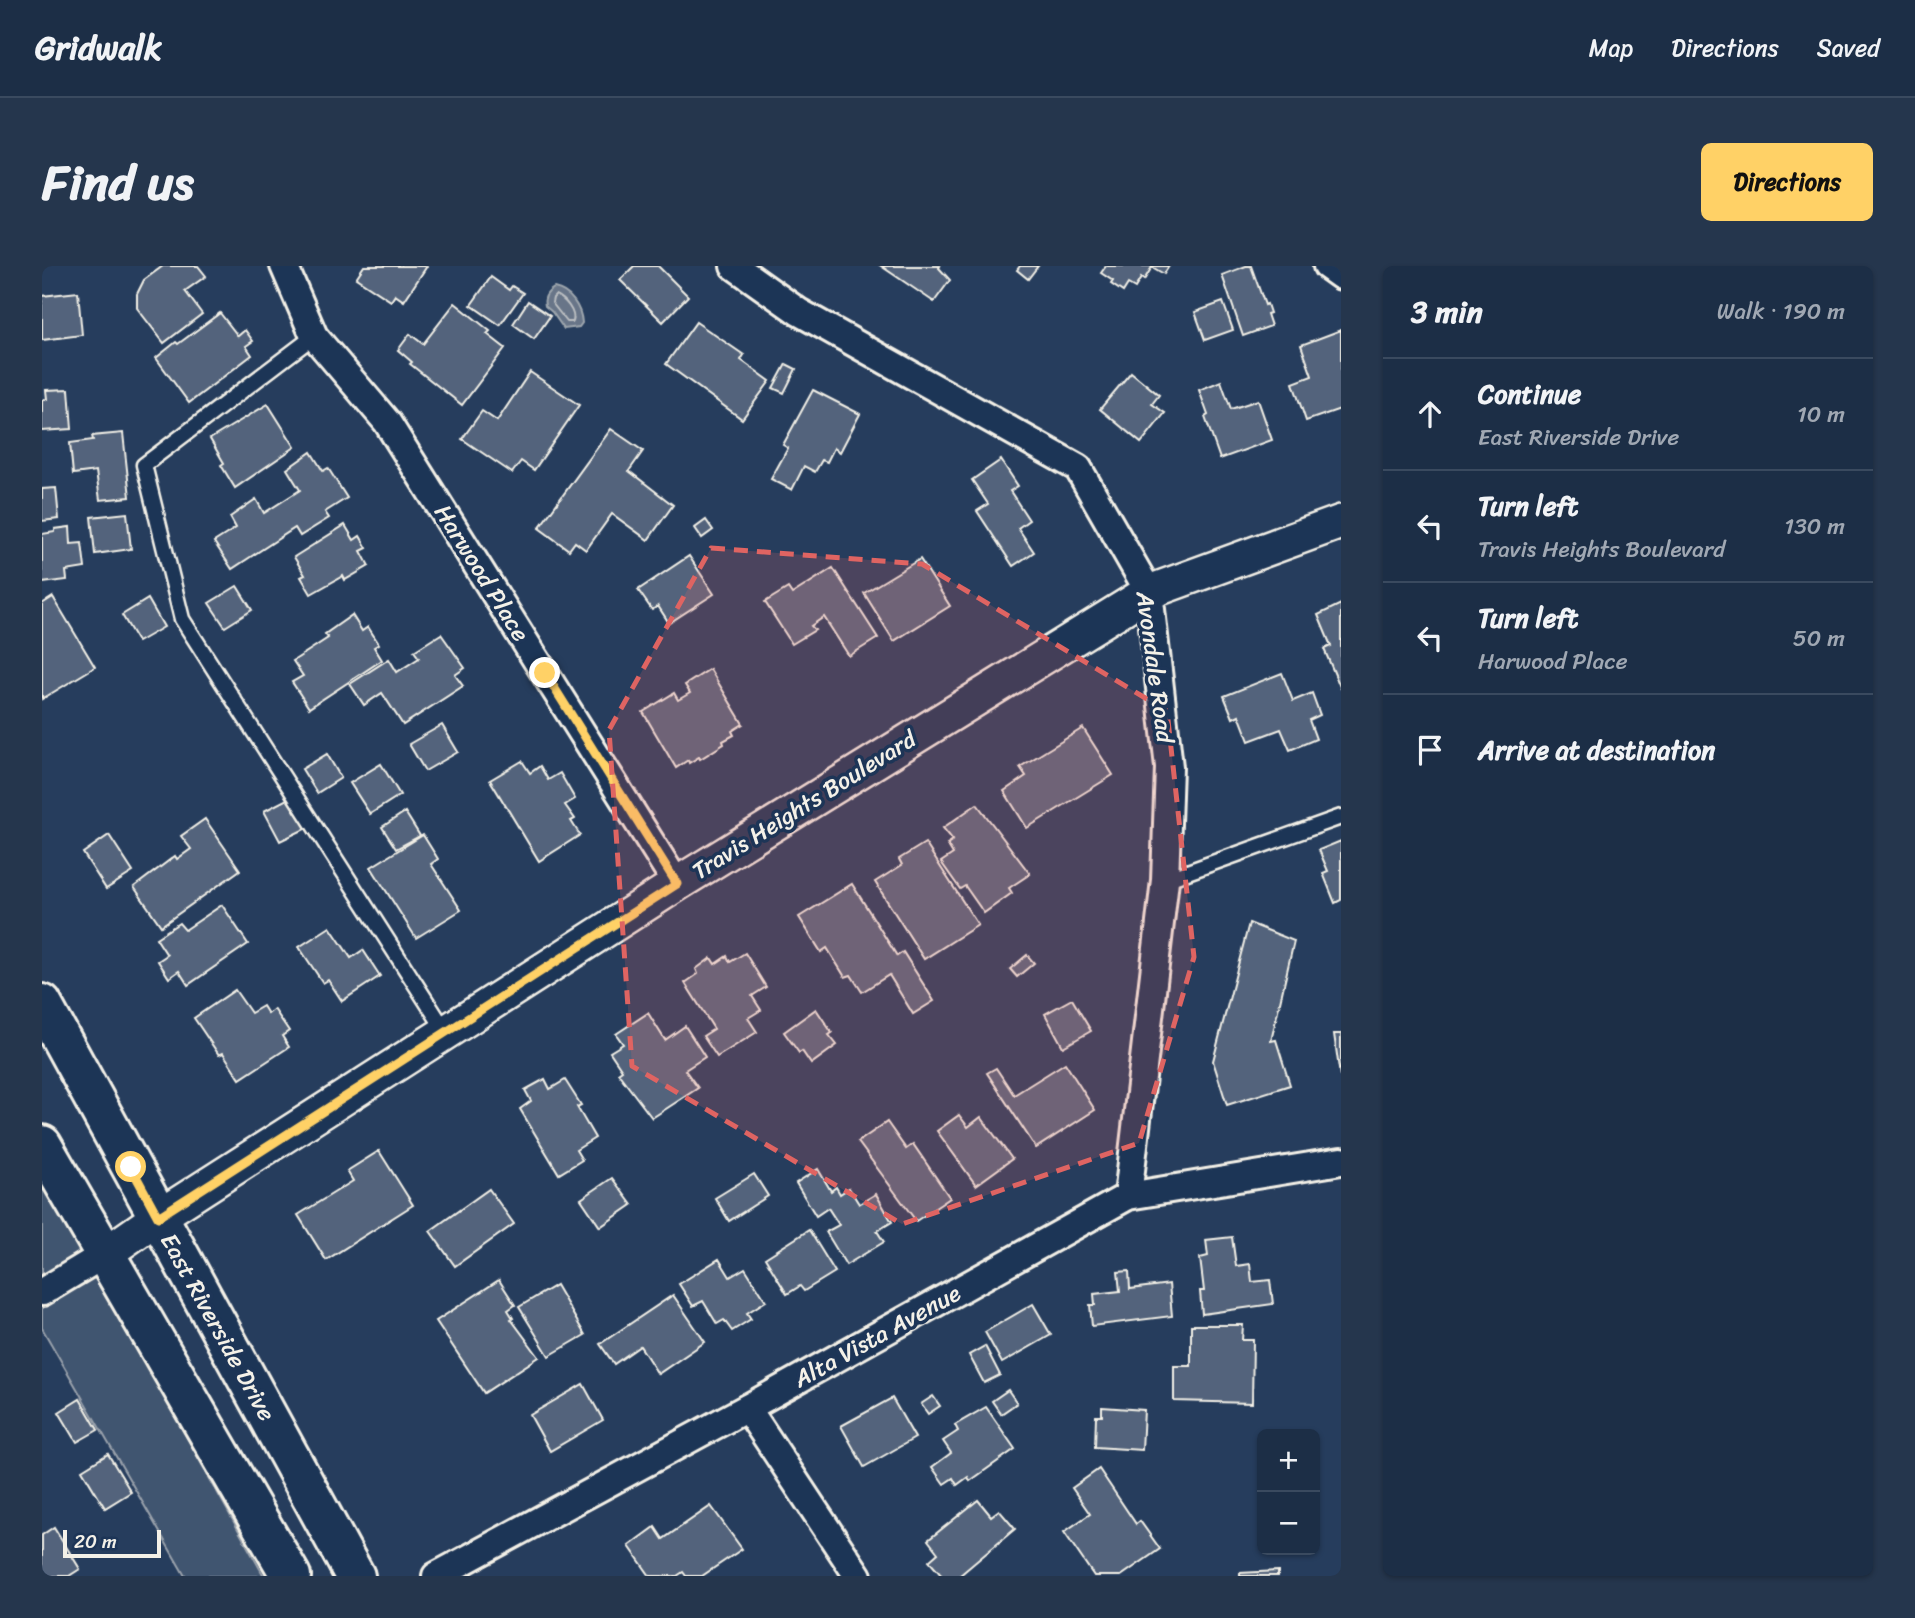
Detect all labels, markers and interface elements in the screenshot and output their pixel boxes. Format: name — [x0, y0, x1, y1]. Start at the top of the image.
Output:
text: Gridwalk — [35, 19, 162, 77]
text: Map — [1589, 27, 1633, 69]
text: Directions — [1671, 27, 1779, 69]
text: Saved — [1817, 27, 1880, 69]
text: Find us — [42, 139, 194, 226]
button: Directions — [1701, 143, 1873, 221]
text: 3 min — [1411, 285, 1483, 339]
text: Walk · 190 m — [1717, 291, 1845, 332]
text: Continue — [1478, 371, 1581, 417]
text: 10 m — [1797, 394, 1845, 435]
icon: ahead — [1411, 395, 1449, 433]
text: East Riverside Drive — [1478, 417, 1679, 458]
text: Turn left — [1478, 483, 1578, 529]
street label: Harwood Place — [423, 496, 541, 650]
text: 130 m — [1784, 506, 1845, 547]
icon: left — [1411, 507, 1449, 545]
text: Travis Heights Boulevard — [1478, 529, 1725, 570]
street label: Avondale Road — [1123, 587, 1187, 747]
text: Turn left — [1478, 595, 1578, 641]
text: 50 m — [1793, 618, 1845, 659]
icon: left — [1411, 619, 1449, 657]
text: Harwood Place — [1478, 641, 1628, 682]
route end — [529, 657, 560, 688]
street label: Travis Heights Boulevard — [683, 718, 926, 891]
text: Arrive at destination — [1478, 727, 1715, 773]
icon: arrive — [1411, 731, 1449, 769]
route start — [115, 1151, 146, 1182]
street label: East Riverside Drive — [149, 1225, 287, 1429]
street label: Alta Vista Avenue — [785, 1272, 969, 1400]
map controls — [1257, 1429, 1320, 1555]
button: + — [1257, 1429, 1320, 1492]
button: − — [1257, 1492, 1320, 1555]
text: 20 m — [74, 1525, 117, 1558]
scale bar — [63, 1527, 161, 1559]

